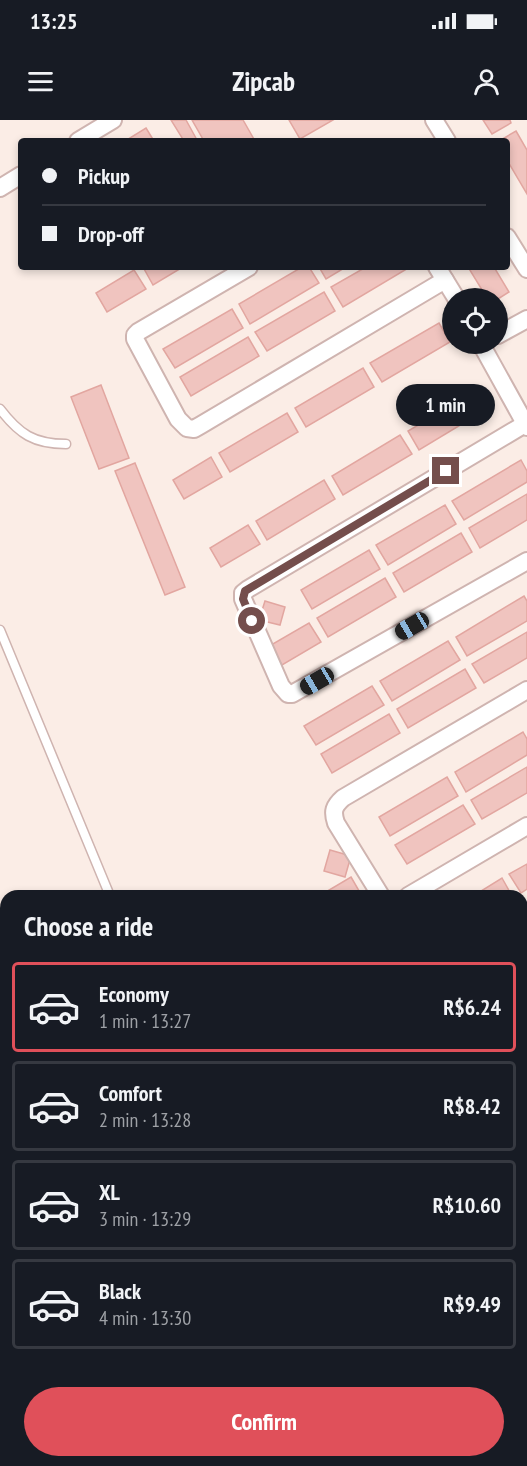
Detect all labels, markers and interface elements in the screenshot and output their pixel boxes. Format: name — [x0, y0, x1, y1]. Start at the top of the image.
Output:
text: 13:25 — [30, 7, 78, 35]
text: Zipcab — [232, 64, 295, 98]
icon: menu — [24, 65, 57, 98]
icon: person — [470, 65, 503, 98]
text: Pickup — [78, 162, 130, 190]
text: Drop-off — [78, 220, 144, 248]
map controls — [442, 288, 508, 354]
button: locate — [442, 288, 508, 354]
callout: 1 min — [396, 384, 496, 426]
text: 1 min — [425, 392, 466, 418]
route end — [432, 457, 459, 484]
route start — [238, 607, 265, 634]
car — [392, 609, 432, 643]
car — [297, 664, 337, 698]
text: Choose a ride — [24, 909, 153, 943]
icon: car — [27, 980, 81, 1034]
text: Economy — [99, 980, 169, 1008]
text: R$6.24 — [443, 993, 501, 1021]
text: 1 min · 13:27 — [99, 1008, 191, 1034]
icon: car — [27, 1079, 81, 1133]
text: Comfort — [99, 1079, 162, 1107]
text: R$8.42 — [443, 1092, 501, 1120]
text: 2 min · 13:28 — [99, 1107, 191, 1133]
icon: car — [27, 1178, 81, 1232]
text: XL — [99, 1178, 120, 1206]
text: R$10.60 — [433, 1191, 501, 1219]
text: 3 min · 13:29 — [99, 1206, 191, 1232]
icon: car — [27, 1277, 81, 1331]
text: Black — [99, 1277, 141, 1305]
text: R$9.49 — [443, 1290, 501, 1318]
text: 4 min · 13:30 — [99, 1305, 191, 1331]
button: Confirm — [24, 1387, 504, 1456]

